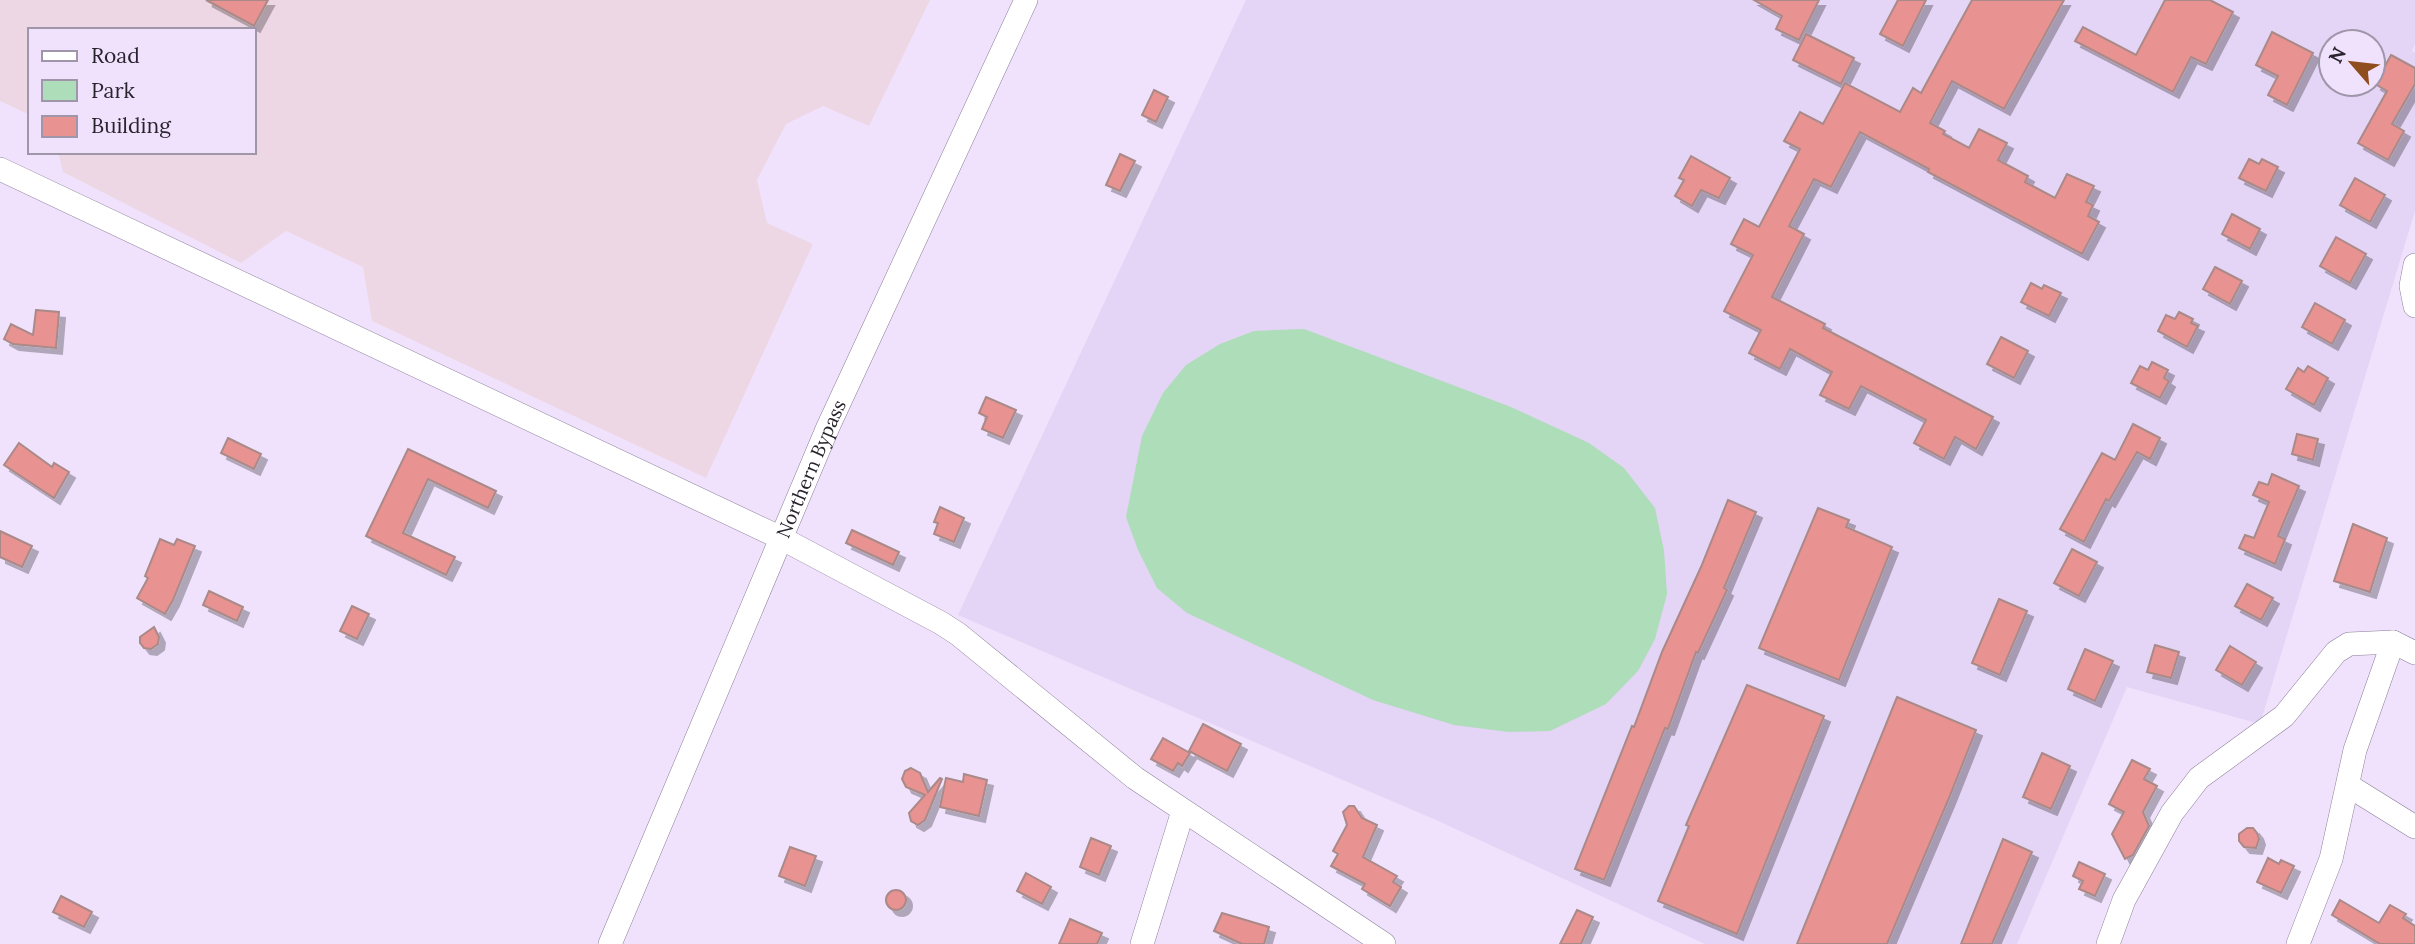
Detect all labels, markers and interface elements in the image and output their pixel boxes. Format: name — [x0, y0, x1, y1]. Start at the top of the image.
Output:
legend — [28, 28, 256, 154]
north arrow — [2317, 28, 2387, 98]
text: Road — [91, 42, 140, 69]
text: N — [2323, 43, 2351, 67]
text: Park — [91, 77, 135, 104]
text: Building — [91, 112, 171, 139]
street label: Northern Bypass — [771, 396, 851, 541]

